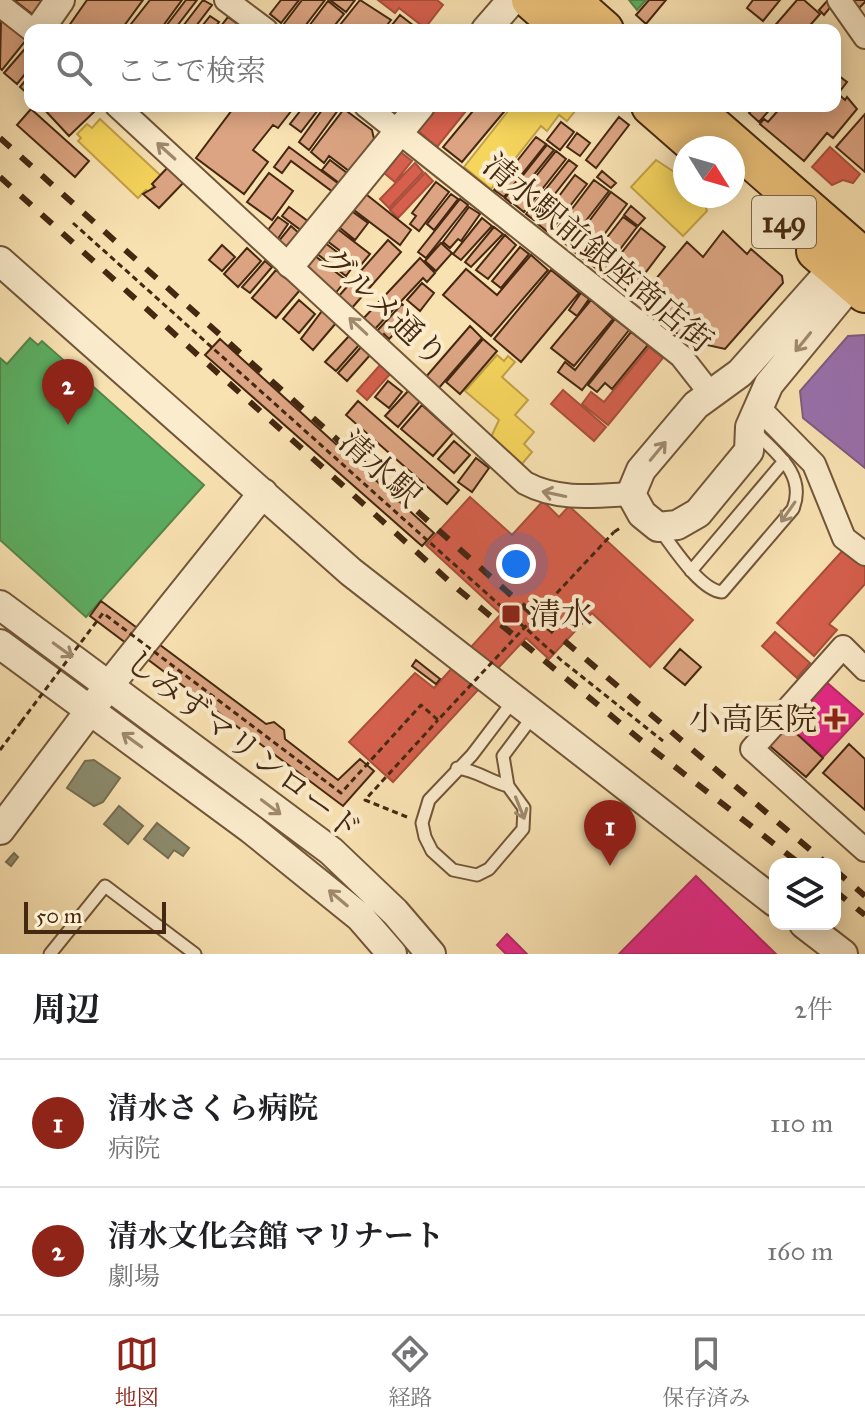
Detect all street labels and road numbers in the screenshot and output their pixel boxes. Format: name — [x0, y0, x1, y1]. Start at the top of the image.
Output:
street label: 清水駅前銀座商店街 — [475, 145, 721, 361]
road number: 149 — [752, 196, 816, 248]
street label: グルメ通り — [313, 239, 455, 375]
street label: 清水駅 — [331, 422, 429, 516]
street label: しみずマリンロード — [118, 641, 368, 849]

